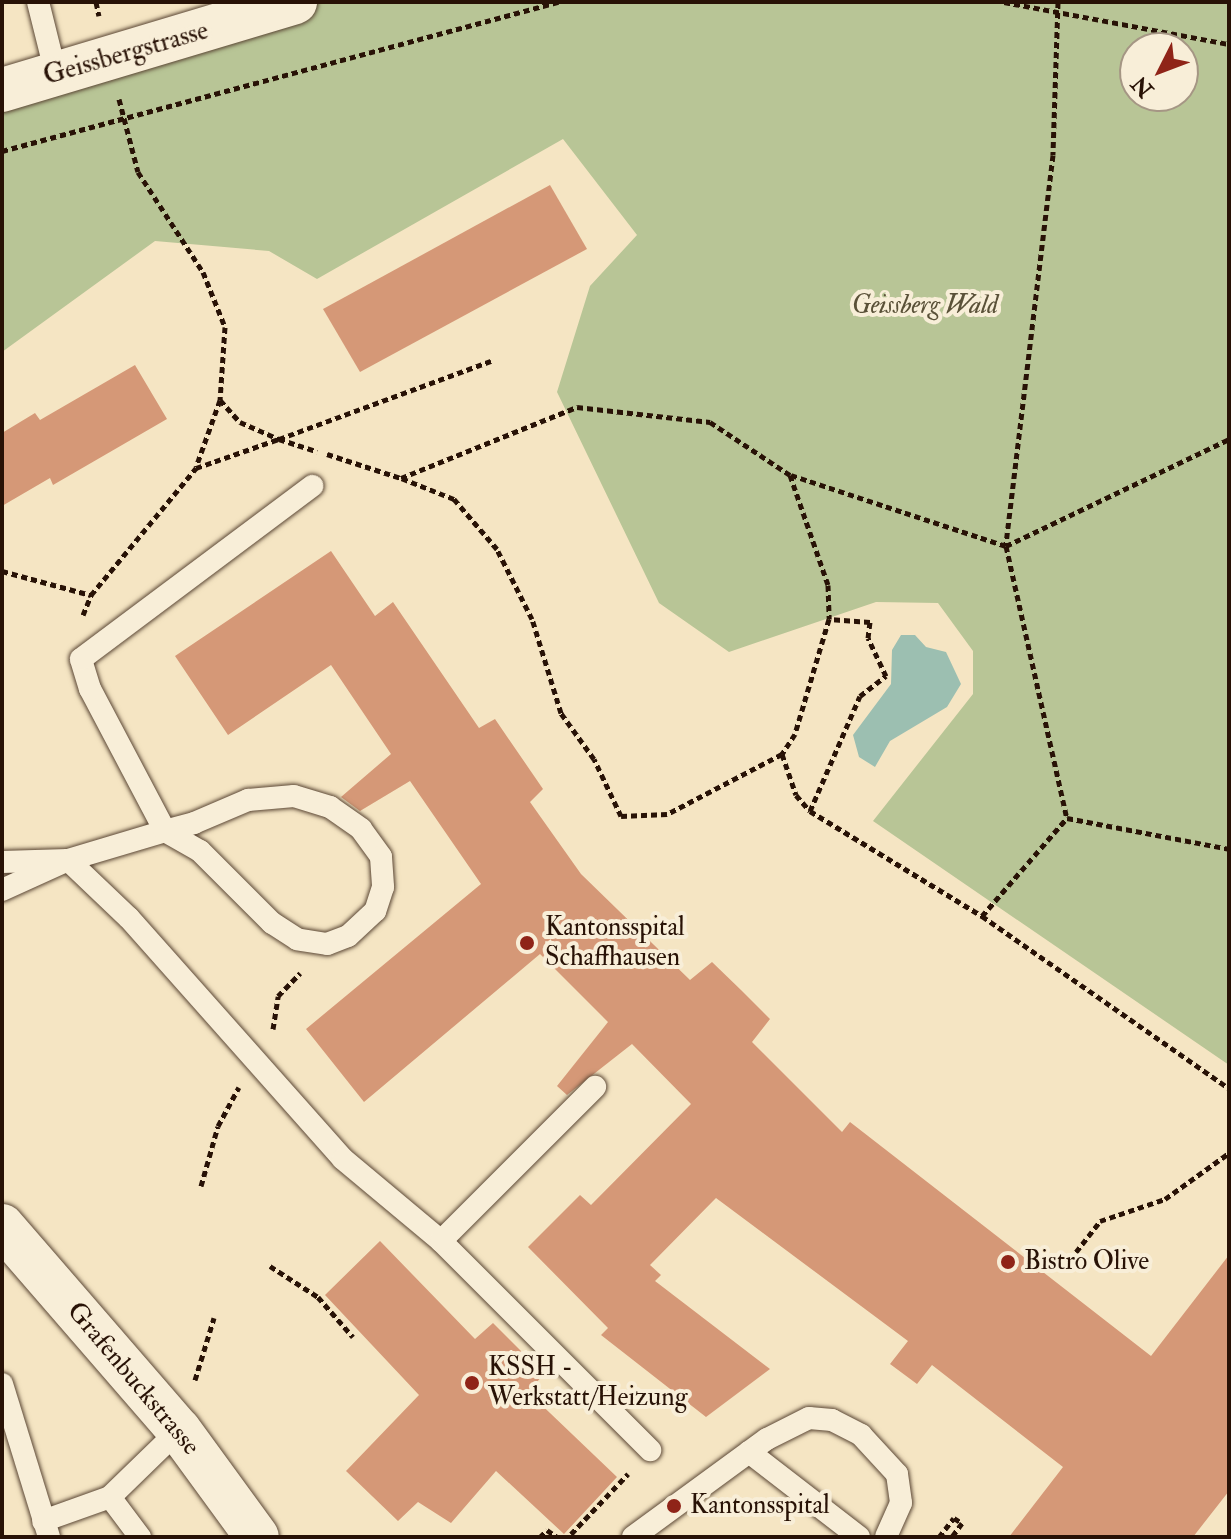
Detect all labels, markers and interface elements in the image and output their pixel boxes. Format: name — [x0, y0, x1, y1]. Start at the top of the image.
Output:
street label: Geissbergstrasse — [40, 16, 212, 92]
north arrow — [1119, 32, 1199, 112]
text: N — [1126, 70, 1160, 103]
park label: Geissberg Wald — [852, 290, 998, 322]
place label: Kantonsspital Schaffhausen — [545, 912, 685, 974]
marker: Kantonsspital Schaffhausen — [516, 932, 538, 954]
place label: Bistro Olive — [1024, 1246, 1149, 1278]
marker: Bistro Olive — [999, 1253, 1017, 1271]
street label: Grafenbuckstrasse — [60, 1296, 206, 1462]
place label: KSSH - Werkstatt/Heizung — [488, 1352, 688, 1414]
marker: KSSH - Werkstatt/Heizung — [463, 1374, 481, 1392]
place label: Kantonsspital — [690, 1490, 830, 1522]
marker: Kantonsspital — [665, 1497, 683, 1515]

